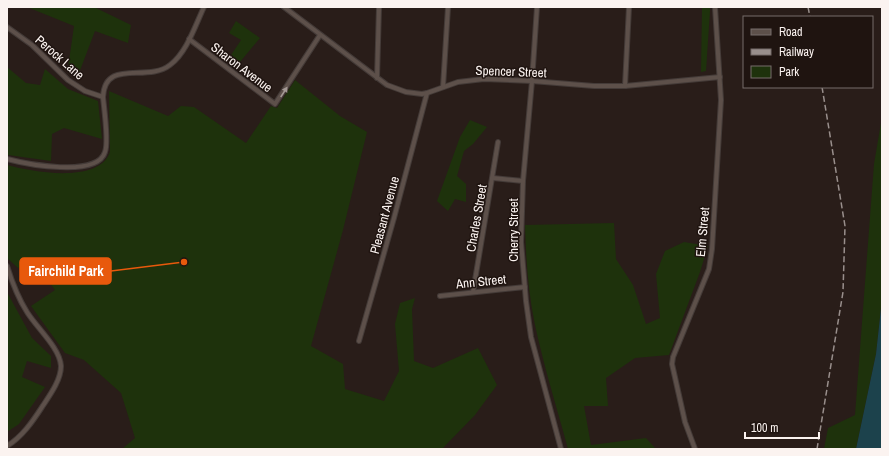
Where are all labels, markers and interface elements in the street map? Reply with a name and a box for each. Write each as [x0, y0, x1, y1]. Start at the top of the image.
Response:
legend [743, 16, 873, 88]
text: Road [779, 24, 803, 40]
street label: Perock Lane [32, 31, 88, 83]
street label: Sharon Avenue [208, 39, 276, 96]
text: Railway [779, 44, 814, 60]
street label: Spencer Street [475, 62, 547, 81]
text: Park [779, 64, 799, 80]
one-way arrow [280, 86, 287, 98]
street label: Pleasant Avenue [366, 174, 403, 256]
street label: Charles Street [462, 183, 491, 253]
street label: Cherry Street [505, 198, 522, 262]
street label: Elm Street [692, 206, 713, 258]
callout: Fairchild Park [20, 258, 111, 284]
text: Fairchild Park [28, 262, 104, 280]
street label: Ann Street [454, 270, 507, 293]
scale bar [745, 414, 819, 440]
text: 100 m [751, 420, 778, 436]

